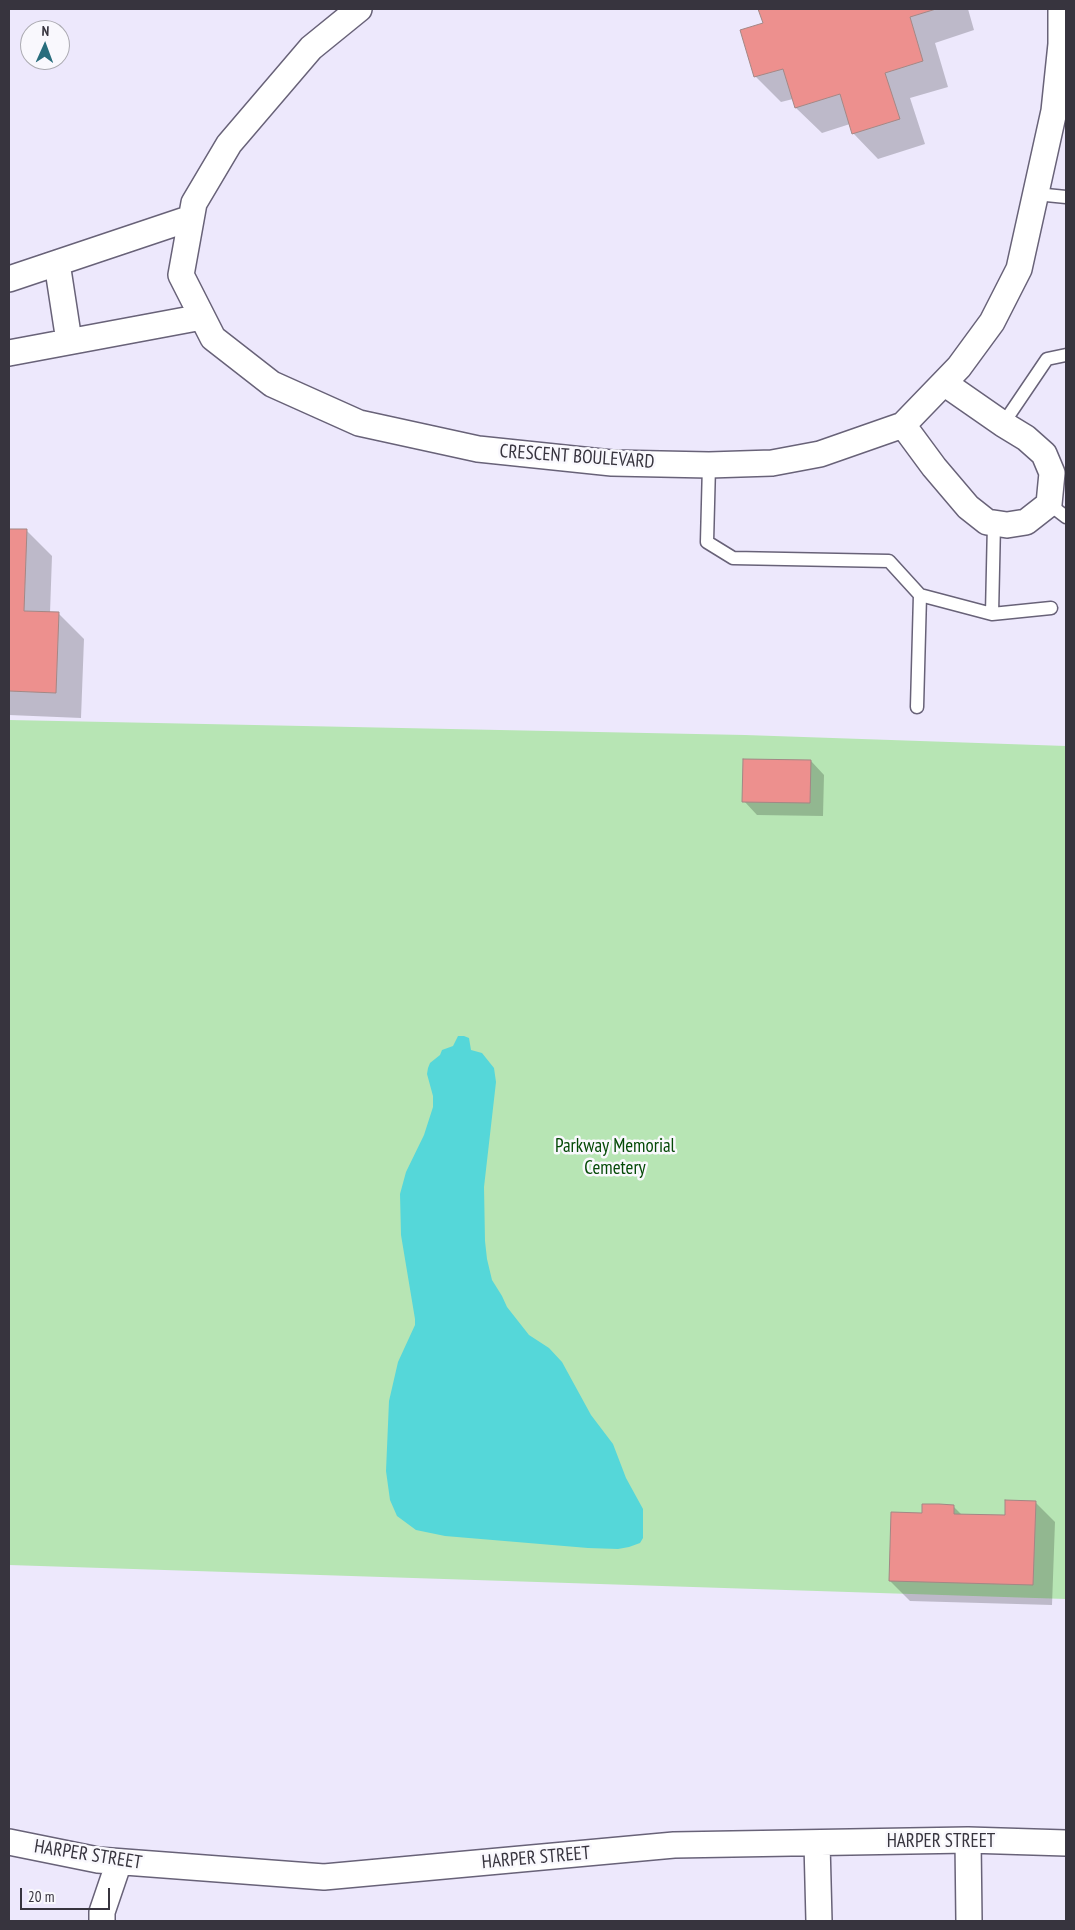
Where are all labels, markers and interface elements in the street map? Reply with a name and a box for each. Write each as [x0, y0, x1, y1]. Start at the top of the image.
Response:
north arrow [20, 20, 70, 70]
text: N [41, 22, 50, 40]
street label: CRESCENT BOULEVARD [499, 440, 655, 474]
park label: Parkway Memorial Cemetery [555, 1136, 675, 1180]
street label: HARPER STREET [887, 1831, 995, 1853]
street label: HARPER STREET [33, 1835, 143, 1875]
street label: HARPER STREET [481, 1842, 591, 1874]
scale bar [22, 1878, 112, 1910]
text: 20 m [28, 1887, 54, 1906]

